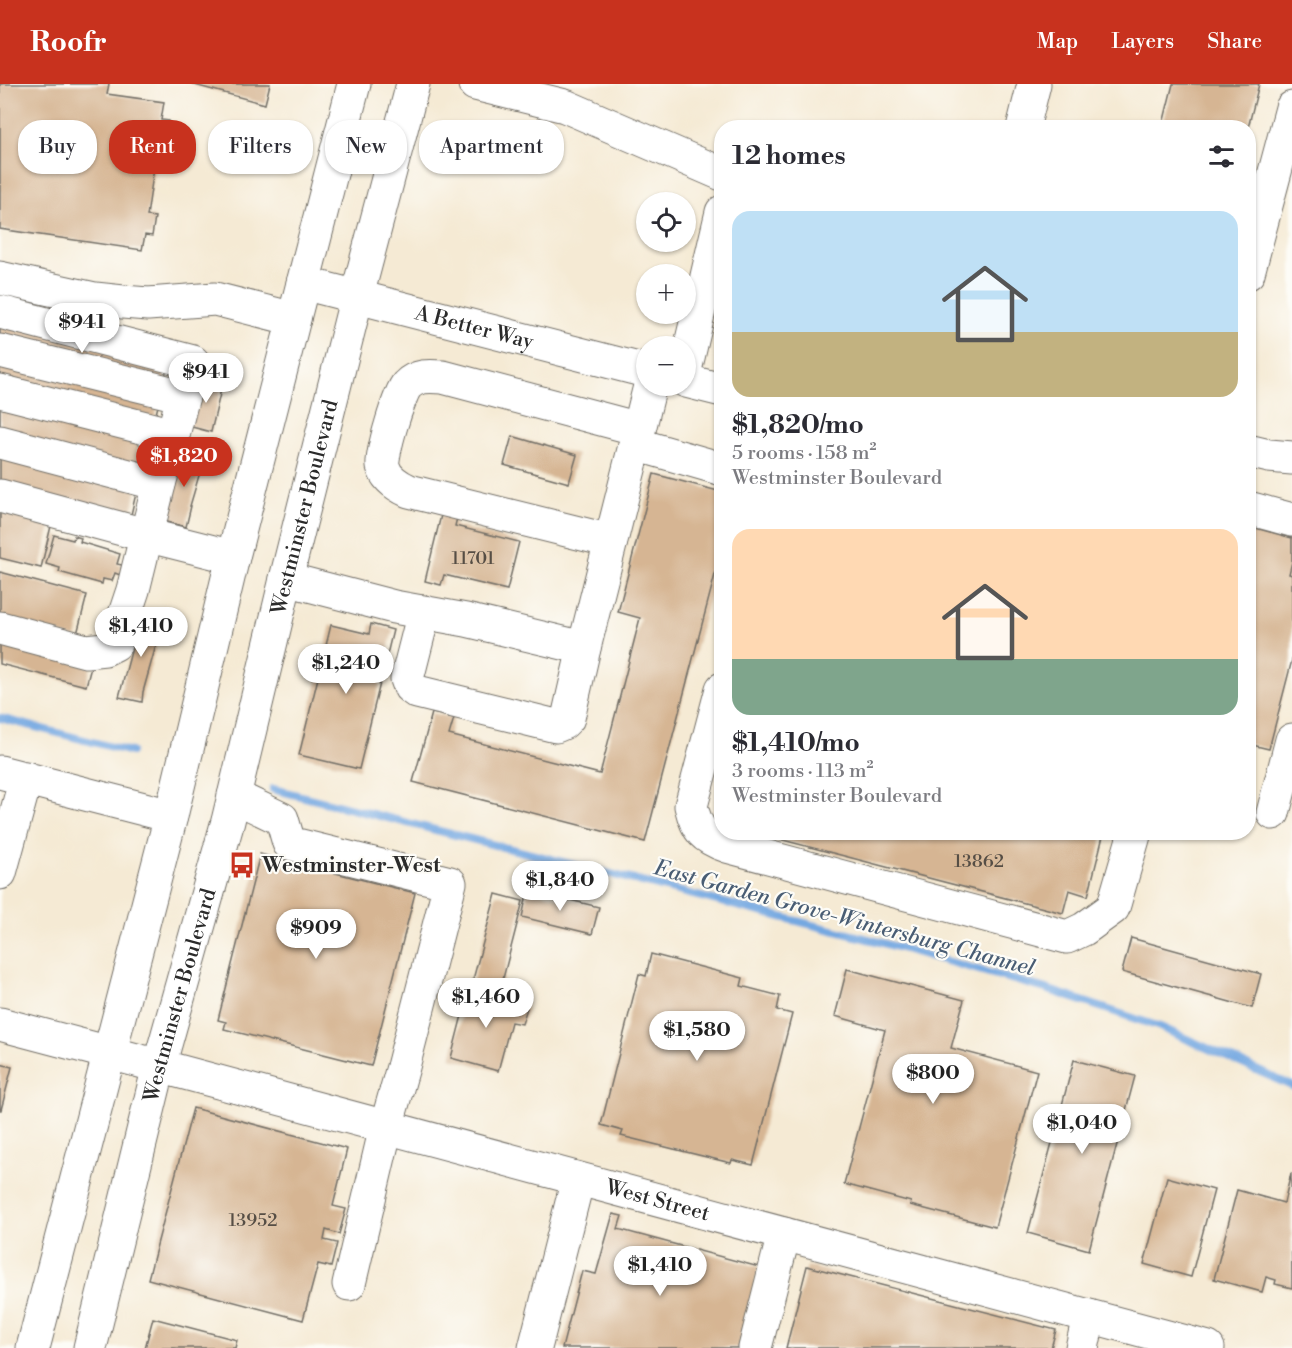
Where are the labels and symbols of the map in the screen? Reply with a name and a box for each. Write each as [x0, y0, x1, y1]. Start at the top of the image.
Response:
street label: A Better Way [411, 300, 537, 356]
pin: $941 [46, 303, 118, 354]
pin: $941 [170, 353, 242, 404]
street label: Westminster Boulevard [266, 397, 345, 618]
pin: $1,820 [135, 437, 233, 488]
house number: 11701 [452, 547, 495, 570]
pin: $1,410 [92, 607, 190, 658]
pin: $1,240 [297, 644, 395, 695]
bus stop icon: Westminster-West [227, 850, 257, 880]
house number: 13862 [954, 850, 1004, 873]
place label: Westminster-West [261, 853, 441, 879]
water label: East Garden Grove-Wintersburg Channel [650, 854, 1038, 982]
pin: $1,840 [511, 861, 609, 912]
street label: Westminster Boulevard [138, 885, 222, 1106]
pin: $909 [280, 909, 352, 960]
pin: $1,460 [437, 978, 535, 1029]
pin: $1,580 [648, 1011, 746, 1062]
pin: $800 [897, 1054, 969, 1105]
pin: $1,040 [1033, 1104, 1131, 1155]
street label: West Street [602, 1174, 713, 1228]
house number: 13952 [229, 1209, 277, 1232]
pin: $1,410 [611, 1246, 709, 1297]

